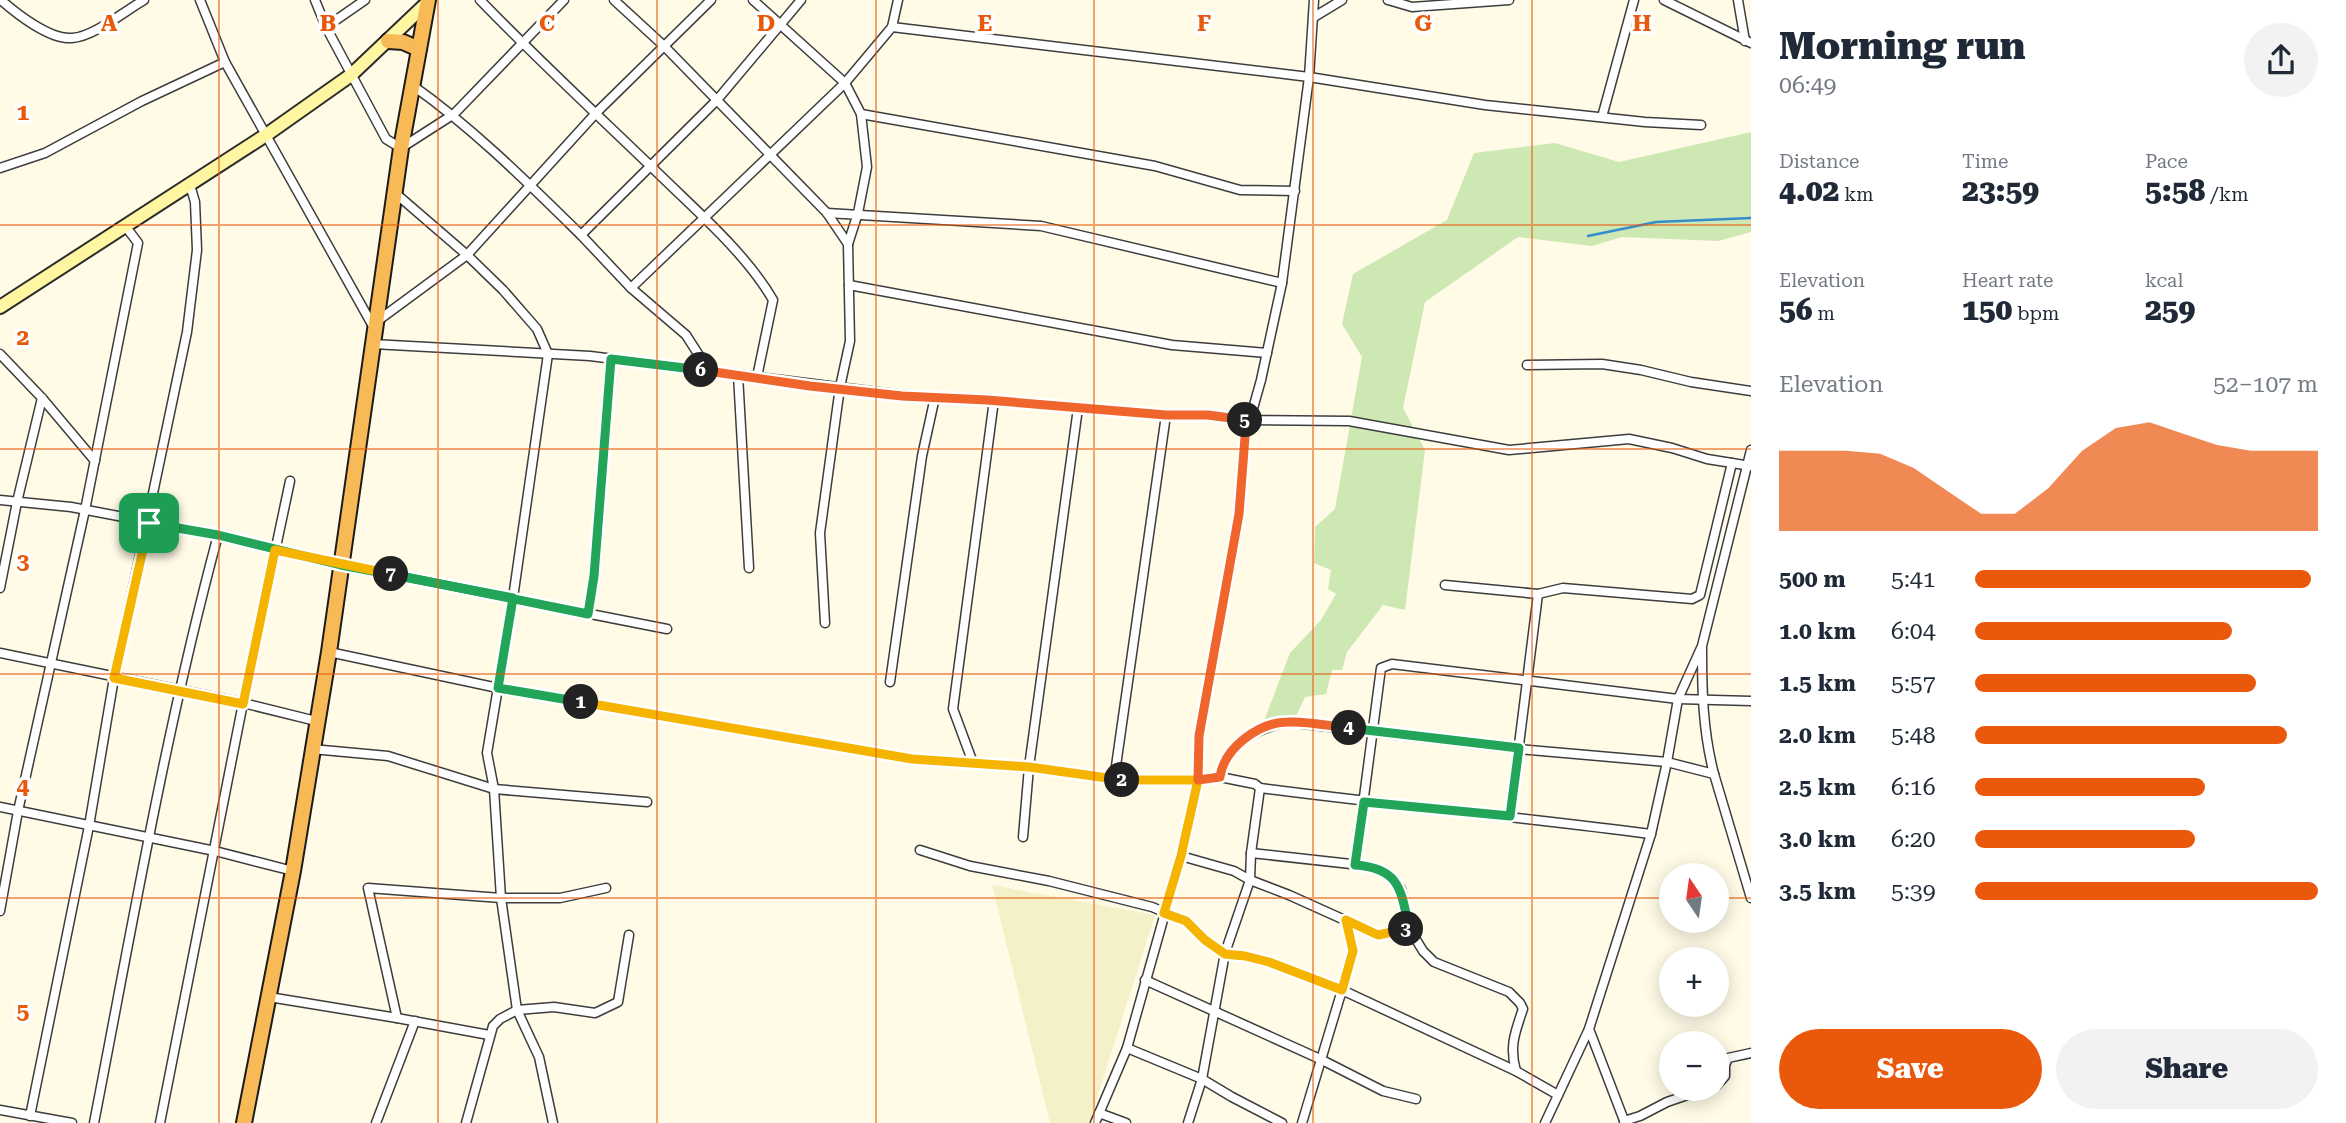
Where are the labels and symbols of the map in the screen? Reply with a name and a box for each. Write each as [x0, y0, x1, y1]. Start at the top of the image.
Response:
text: A [101, 10, 118, 37]
text: B [320, 10, 336, 37]
text: C [539, 10, 555, 37]
text: D [757, 10, 775, 37]
text: E [978, 10, 992, 37]
text: F [1197, 10, 1211, 37]
text: G [1414, 10, 1432, 37]
text: H [1633, 10, 1652, 37]
text: 1 [17, 99, 30, 126]
text: 2 [17, 324, 29, 351]
pin: 6 [684, 352, 718, 388]
pin: 5 [1228, 402, 1262, 438]
pin [119, 493, 179, 553]
text: 3 [17, 548, 30, 575]
pin: 7 [374, 556, 408, 592]
pin: 1 [564, 684, 598, 720]
pin: 4 [1332, 710, 1366, 746]
pin: 2 [1104, 762, 1140, 798]
text: 4 [17, 773, 30, 800]
north arrow [1659, 863, 1729, 933]
pin: 3 [1388, 912, 1424, 946]
text: 5 [17, 998, 30, 1025]

